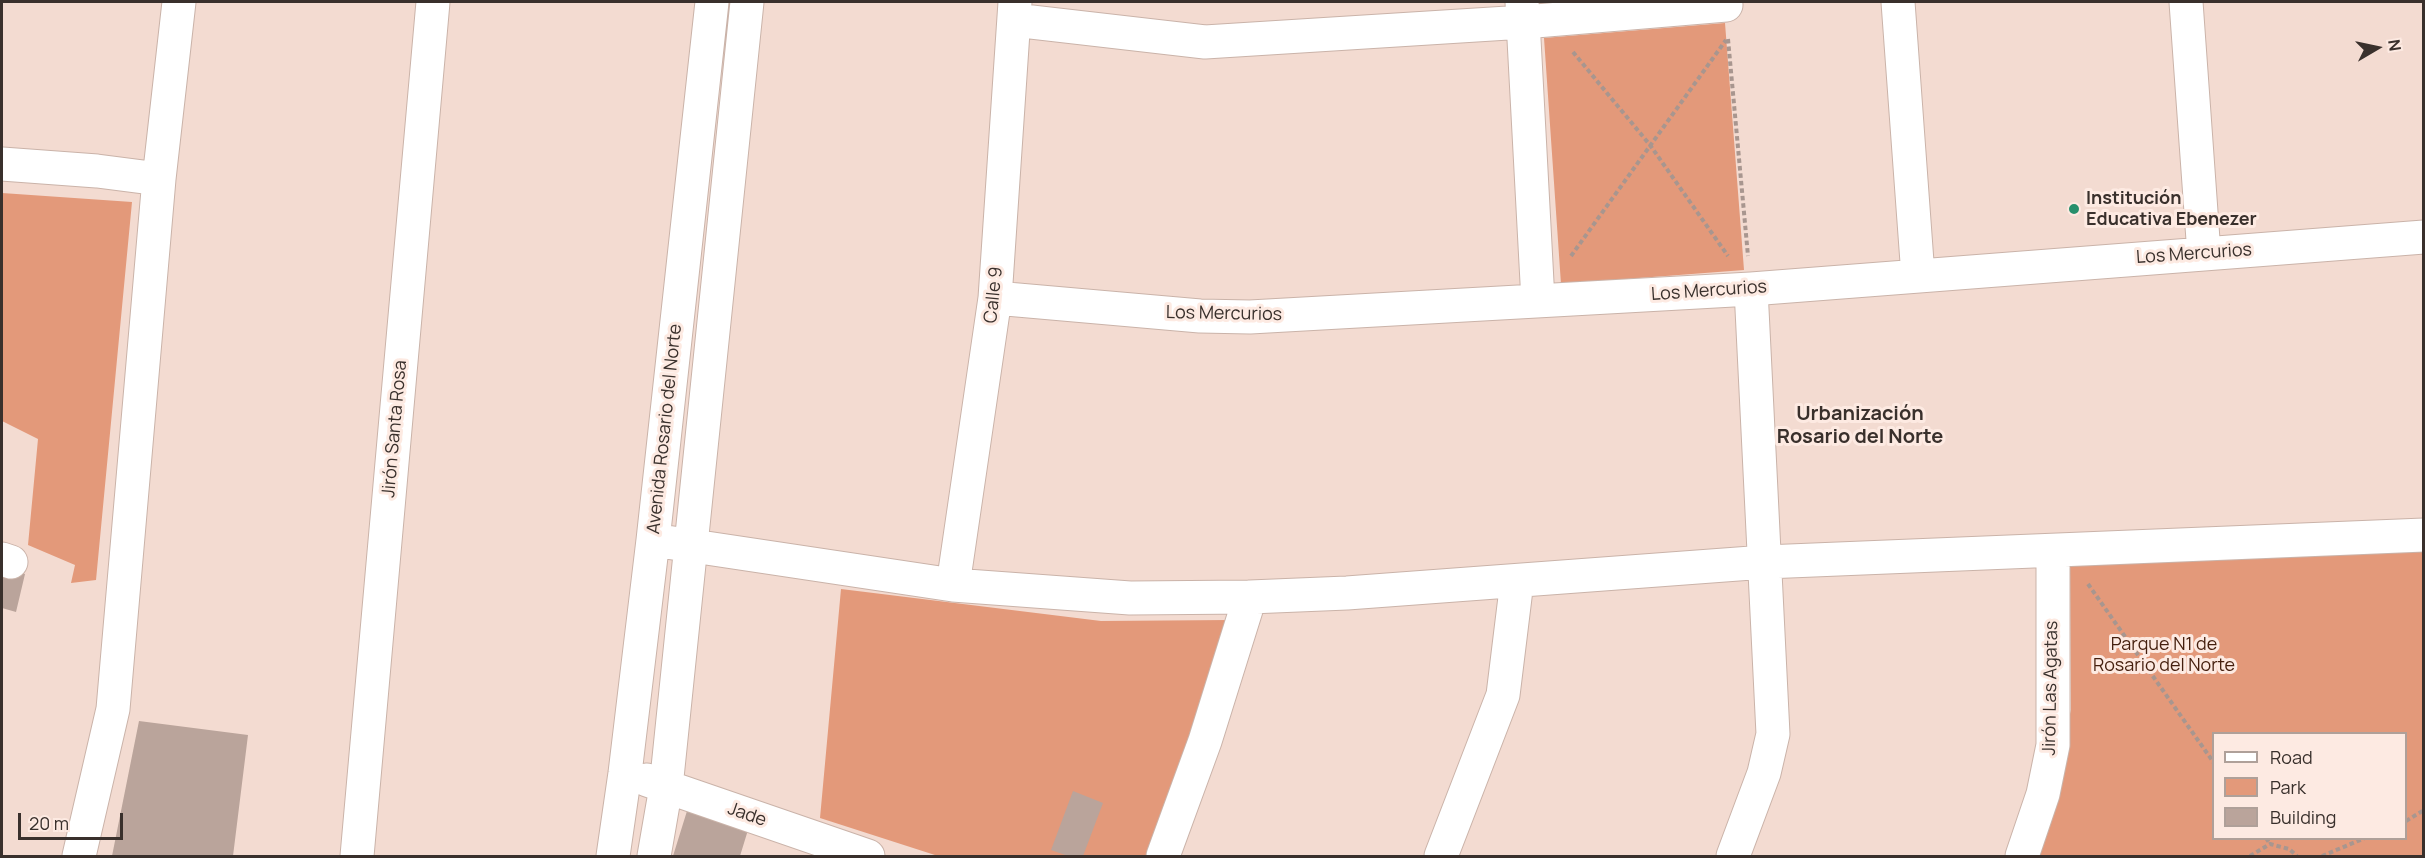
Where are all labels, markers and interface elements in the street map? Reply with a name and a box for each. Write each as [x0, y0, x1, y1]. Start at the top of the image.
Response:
north arrow [2347, 18, 2407, 78]
text: N [2383, 38, 2407, 53]
place label: Institución Educativa Ebenezer [2086, 188, 2257, 230]
marker: Institución Educativa Ebenezer [2067, 202, 2081, 216]
street label: Los Mercurios [2135, 239, 2253, 269]
street label: Calle 9 [980, 266, 1008, 324]
street label: Los Mercurios [1650, 276, 1768, 306]
street label: Los Mercurios [1166, 302, 1282, 326]
street label: Avenida Rosario del Norte [643, 323, 687, 535]
street label: Jirón Santa Rosa [378, 359, 412, 499]
district label: Urbanización Rosario del Norte [1777, 402, 1943, 449]
street label: Jirón Las Agatas [2039, 620, 2063, 756]
park label: Parque N1 de Rosario del Norte [2093, 634, 2235, 676]
legend [2212, 732, 2407, 840]
text: Road [2270, 745, 2313, 769]
text: Park [2270, 775, 2306, 799]
street label: Jade [725, 798, 769, 832]
scale bar [21, 801, 126, 839]
text: Building [2270, 805, 2336, 829]
text: 20 m [29, 811, 69, 835]

